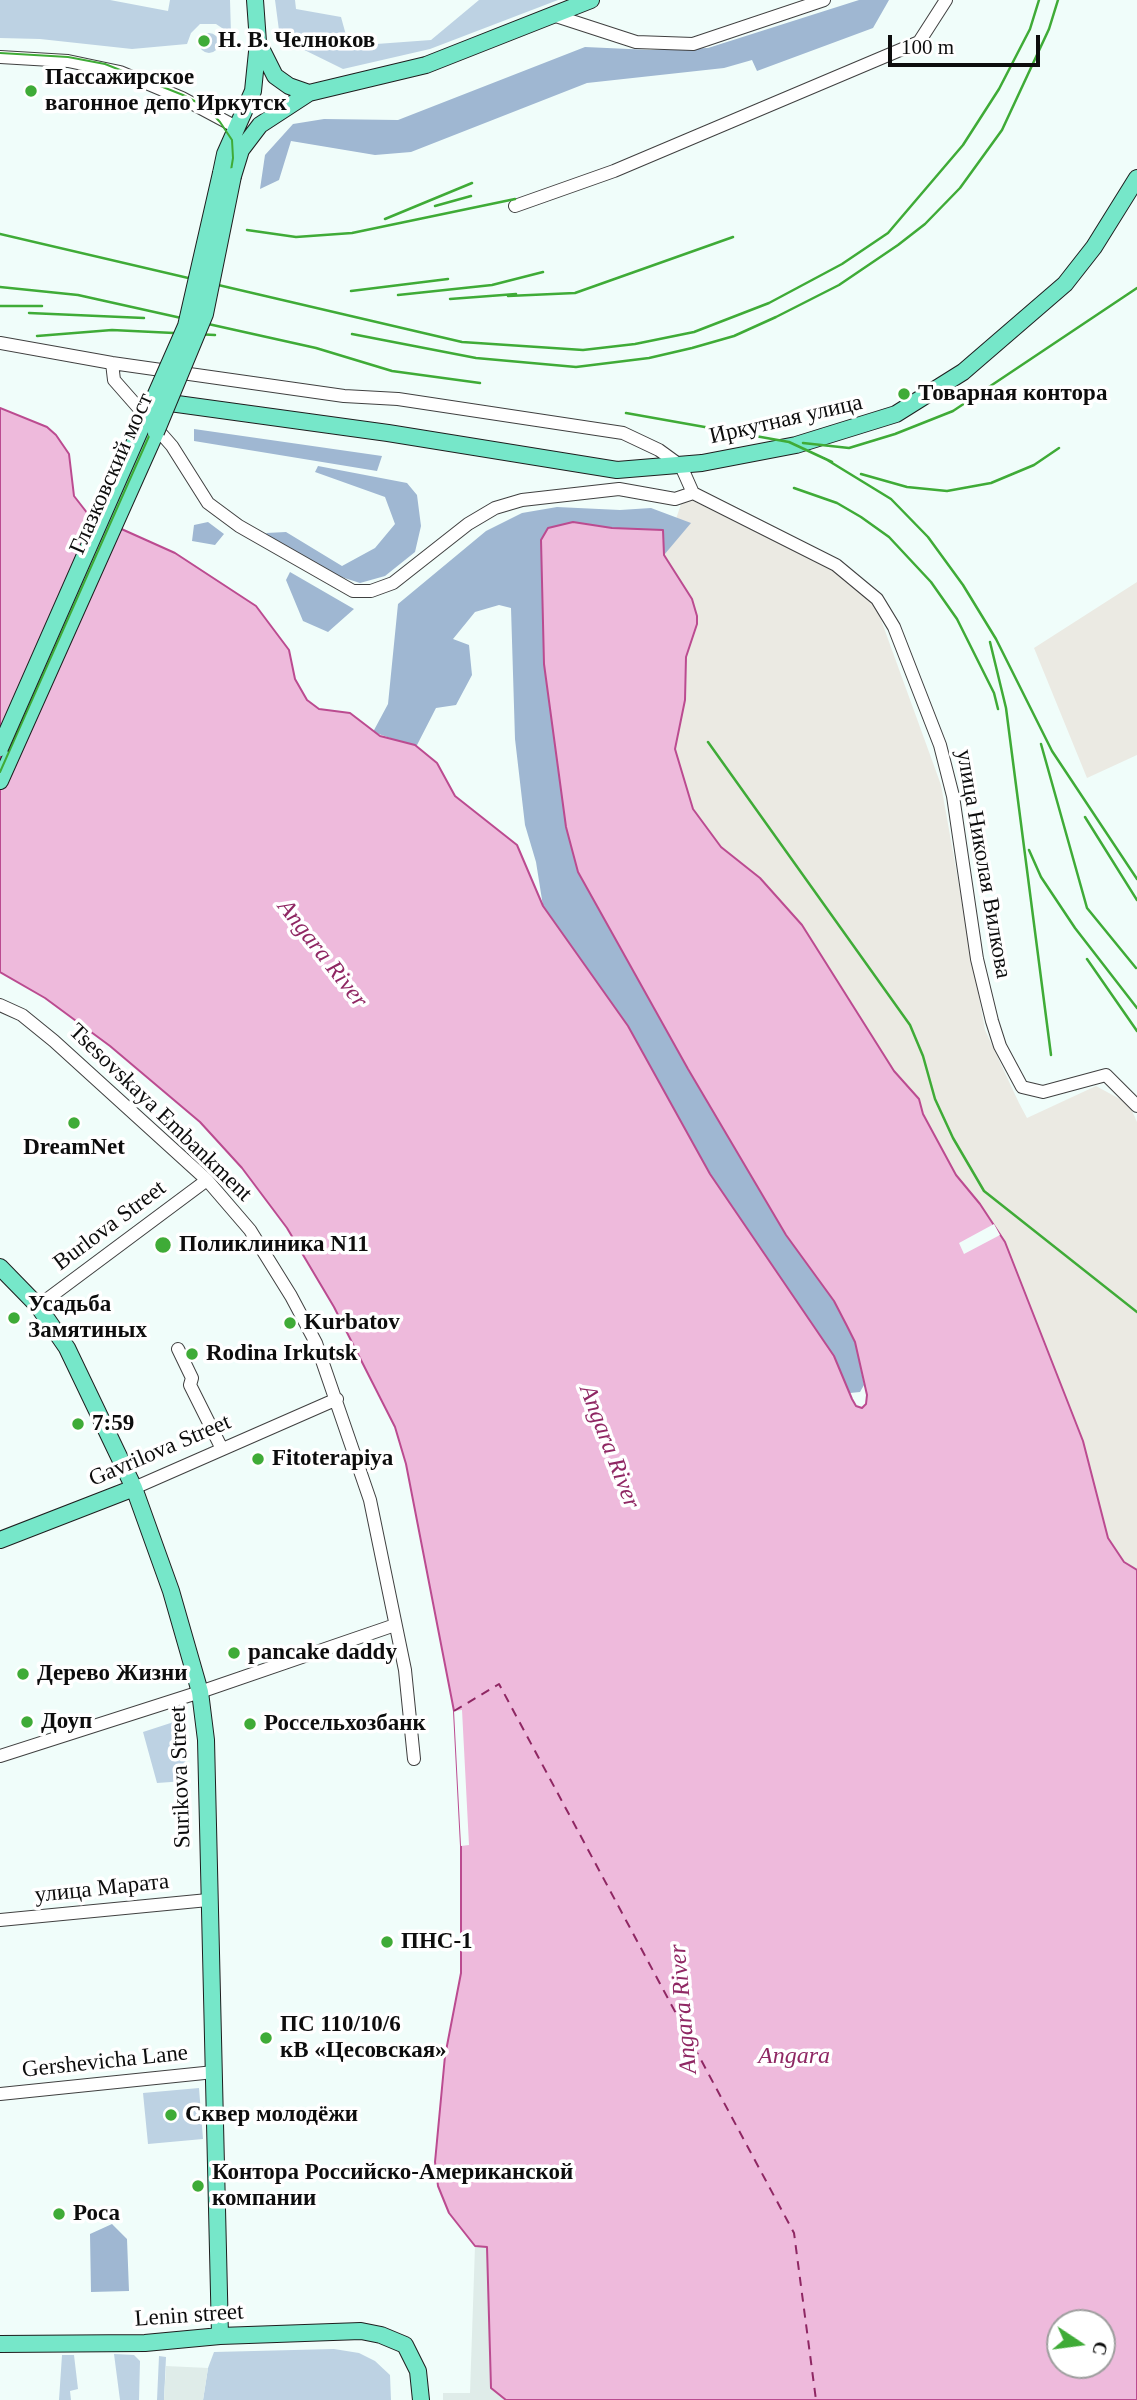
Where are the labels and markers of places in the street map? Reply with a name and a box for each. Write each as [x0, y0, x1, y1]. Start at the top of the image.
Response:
place label: Н. В. Челноков [218, 27, 375, 55]
marker: Н. В. Челноков [196, 33, 212, 49]
place label: Пассажирское вагонное депо Иркутск [45, 64, 287, 118]
marker: Пассажирское вагонное депо Иркутск [23, 83, 39, 99]
place label: Товарная контора [918, 380, 1107, 408]
marker: Товарная контора [896, 386, 912, 402]
marker: DreamNet [66, 1115, 82, 1131]
place label: DreamNet [23, 1134, 125, 1162]
place label: Поликлиника N11 [179, 1231, 369, 1259]
marker: Поликлиника N11 [153, 1235, 173, 1255]
place label: Усадьба Замятиных [28, 1291, 147, 1345]
place label: Kurbatov [304, 1309, 400, 1337]
marker: Усадьба Замятиных [6, 1310, 22, 1326]
marker: Kurbatov [282, 1315, 298, 1331]
place label: Rodina Irkutsk [206, 1340, 357, 1368]
marker: Rodina Irkutsk [184, 1346, 200, 1362]
place label: 7:59 [92, 1410, 134, 1438]
marker: 7:59 [70, 1416, 86, 1432]
place label: Fitoterapiya [272, 1445, 393, 1473]
marker: Fitoterapiya [250, 1451, 266, 1467]
place label: pancake daddy [248, 1639, 397, 1667]
marker: pancake daddy [226, 1645, 242, 1661]
place label: Дерево Жизни [37, 1660, 188, 1688]
marker: Дерево Жизни [15, 1666, 31, 1682]
place label: Доуп [41, 1708, 92, 1736]
place label: Россельхозбанк [264, 1710, 426, 1738]
marker: Доуп [19, 1714, 35, 1730]
marker: Россельхозбанк [242, 1716, 258, 1732]
place label: ПНС-1 [401, 1928, 473, 1956]
marker: ПНС-1 [379, 1934, 395, 1950]
place label: ПС 110/10/6 кВ «Цесовская» [280, 2011, 447, 2065]
marker: ПС 110/10/6 кВ «Цесовская» [258, 2030, 274, 2046]
place label: Сквер молодёжи [185, 2101, 358, 2129]
marker: Сквер молодёжи [163, 2107, 179, 2123]
place label: Контора Российско-Американской компании [212, 2159, 573, 2213]
marker: Контора Российско-Американской компании [190, 2178, 206, 2194]
place label: Роса [73, 2200, 120, 2228]
marker: Роса [51, 2206, 67, 2222]

